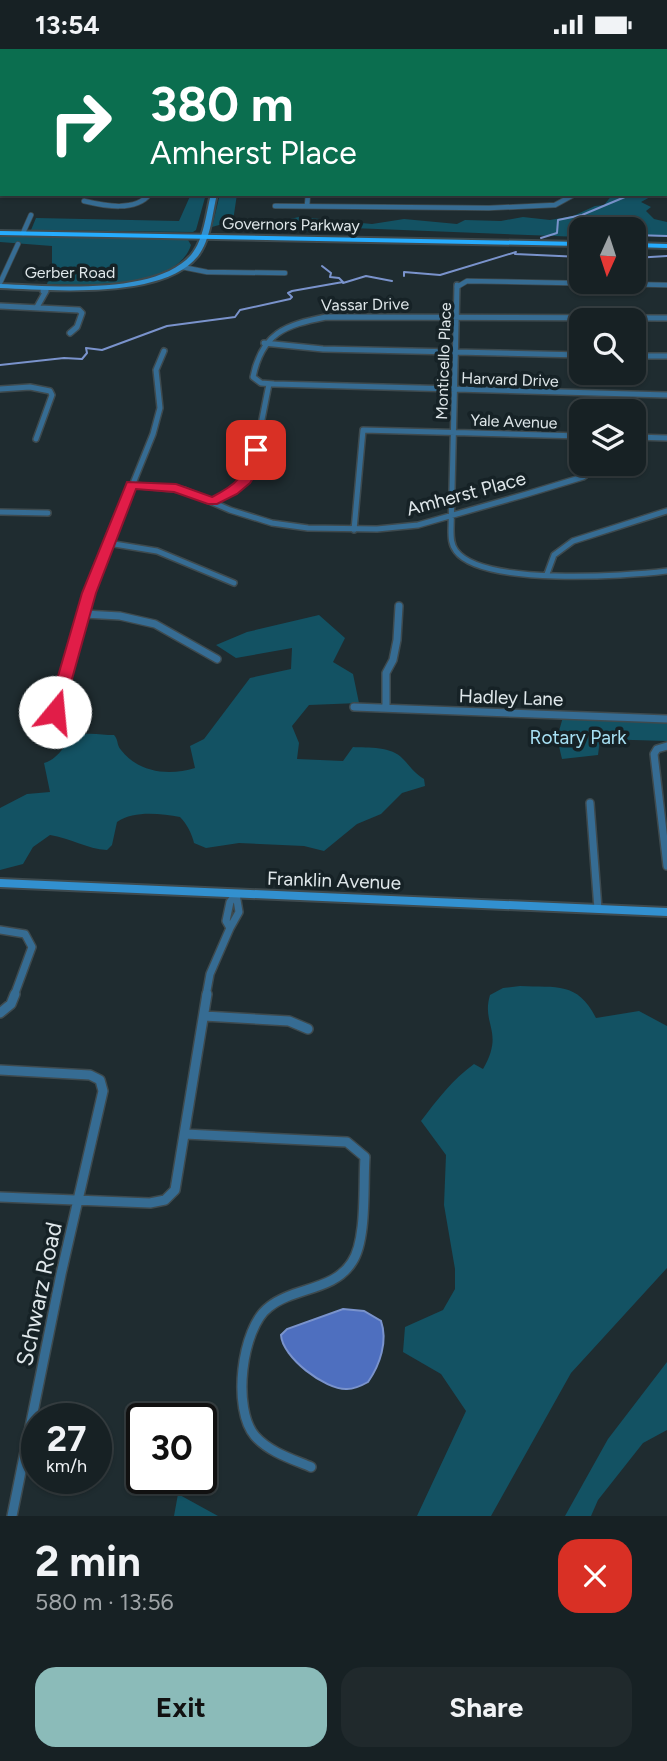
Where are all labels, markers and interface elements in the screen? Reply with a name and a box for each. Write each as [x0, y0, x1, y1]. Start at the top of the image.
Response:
text: 13:54 [35, 9, 100, 41]
text: 380 m [150, 74, 293, 133]
icon: right [35, 77, 126, 168]
text: Amherst Place [150, 134, 357, 172]
street label: Governors Parkway [222, 214, 361, 235]
north arrow [569, 217, 646, 294]
map controls [569, 217, 646, 476]
street label: Gerber Road [25, 263, 115, 282]
street label: Vassar Drive [321, 294, 409, 315]
street label: Monticello Place [432, 302, 455, 420]
button: search [569, 308, 646, 385]
street label: Harvard Drive [461, 368, 559, 391]
button: layers [569, 399, 646, 476]
street label: Yale Avenue [470, 410, 558, 433]
pin [226, 420, 286, 480]
icon: arrive [237, 431, 275, 469]
street label: Amherst Place [404, 466, 528, 520]
position arrow [18, 675, 92, 749]
street label: Hadley Lane [458, 684, 564, 711]
park label: Rotary Park [530, 726, 627, 749]
street label: Franklin Avenue [267, 867, 401, 894]
street label: Schwarz Road [10, 1219, 68, 1369]
speed limit sign: 30 [126, 1403, 217, 1494]
text: 27 [47, 1418, 86, 1460]
text: km/h [46, 1455, 87, 1477]
text: 2 min [35, 1536, 141, 1587]
button: close [558, 1539, 632, 1613]
text: 580 m · 13:56 [35, 1588, 174, 1616]
button: Exit [35, 1667, 327, 1747]
button: Share [341, 1667, 632, 1747]

